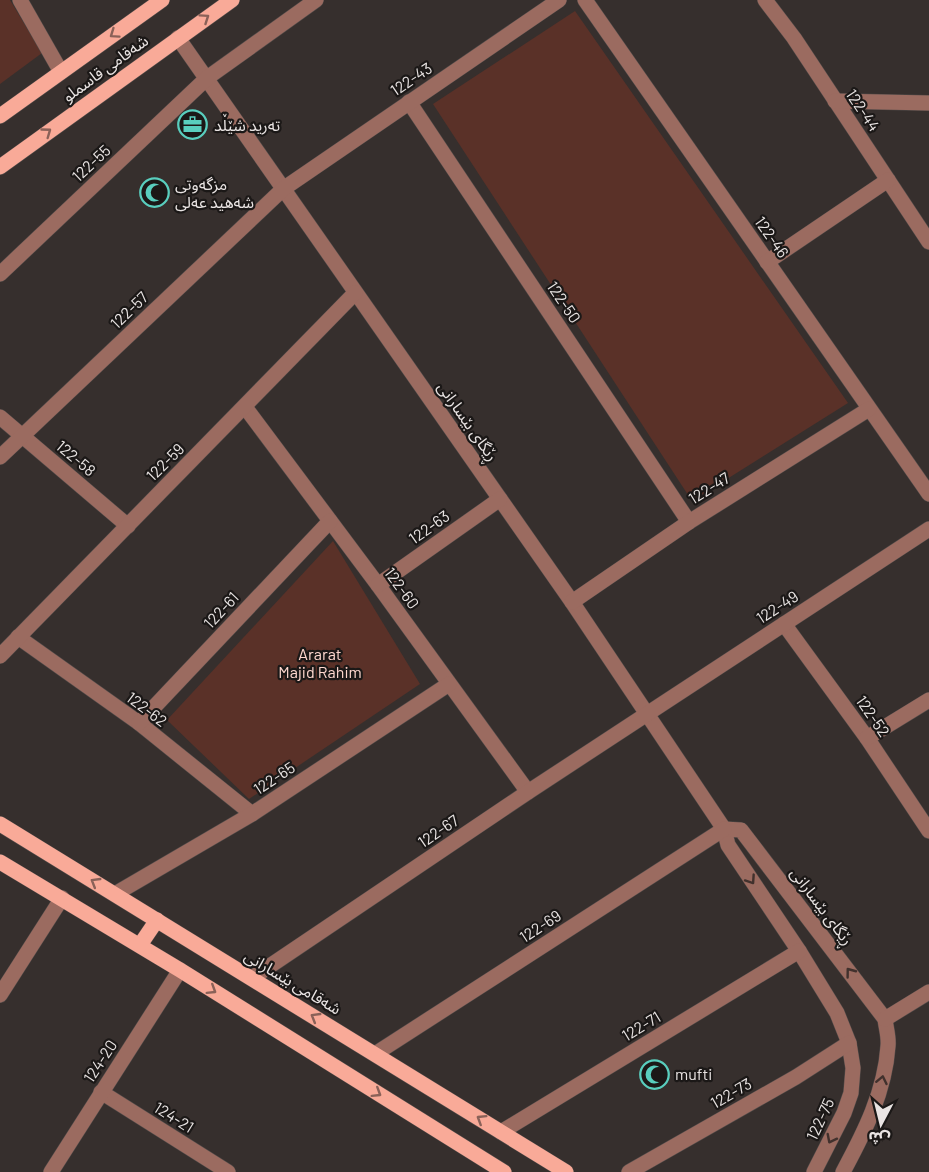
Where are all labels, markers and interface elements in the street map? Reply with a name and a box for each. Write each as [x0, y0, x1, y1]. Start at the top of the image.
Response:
one-way arrow [199, 14, 210, 25]
one-way arrow [110, 27, 121, 38]
street label: شەقامی قاسملو [58, 30, 152, 106]
street label: 122-43 [386, 58, 435, 99]
street label: 122-44 [842, 85, 884, 134]
office icon: تەرید شێڵد [177, 109, 209, 141]
place label: تەرید شێڵد [214, 113, 281, 135]
one-way arrow [41, 129, 52, 140]
street label: 122-55 [68, 140, 114, 185]
place label: مزگەوتی شەهید عەلی [175, 174, 254, 212]
mosque icon: مزگەوتی شەهید عەلی [138, 177, 170, 209]
street label: 122-46 [751, 212, 793, 261]
street label: 122-50 [544, 277, 585, 326]
street label: 122-57 [106, 287, 152, 332]
street label: ڕێگای بێسارانی [430, 377, 503, 467]
street label: 122-58 [53, 436, 100, 480]
street label: 122-59 [142, 439, 187, 484]
street label: 122-47 [685, 467, 733, 508]
street label: 122-63 [405, 506, 453, 547]
street label: 122-60 [381, 563, 424, 612]
street label: 122-49 [752, 586, 801, 627]
street label: 122-61 [199, 588, 242, 632]
park label: Ararat Majid Rahim [278, 644, 362, 681]
street label: 122-62 [123, 687, 171, 730]
street label: 122-52 [852, 691, 894, 740]
street label: 122-65 [249, 757, 298, 798]
street label: 122-67 [414, 810, 462, 851]
street label: ڕێگای بێسارانی [783, 863, 858, 952]
one-way arrow [744, 873, 755, 884]
one-way arrow [91, 877, 101, 889]
street label: 122-69 [515, 905, 564, 946]
street label: شەقامی بێسارانی [241, 945, 345, 1019]
one-way arrow [846, 968, 857, 979]
one-way arrow [206, 982, 216, 994]
street label: 122-71 [618, 1007, 664, 1044]
one-way arrow [311, 1012, 321, 1024]
street label: 124-20 [79, 1036, 120, 1086]
mosque icon: mufti [638, 1058, 670, 1090]
place label: mufti [675, 1064, 712, 1083]
street label: 122-73 [707, 1073, 755, 1112]
one-way arrow [875, 1075, 888, 1085]
one-way arrow [371, 1085, 381, 1097]
north arrow [851, 1094, 911, 1154]
street label: 122-75 [802, 1095, 838, 1143]
street label: 124-21 [151, 1097, 198, 1136]
one-way arrow [477, 1115, 487, 1127]
text: ش [867, 1128, 891, 1150]
one-way arrow [827, 1132, 838, 1143]

